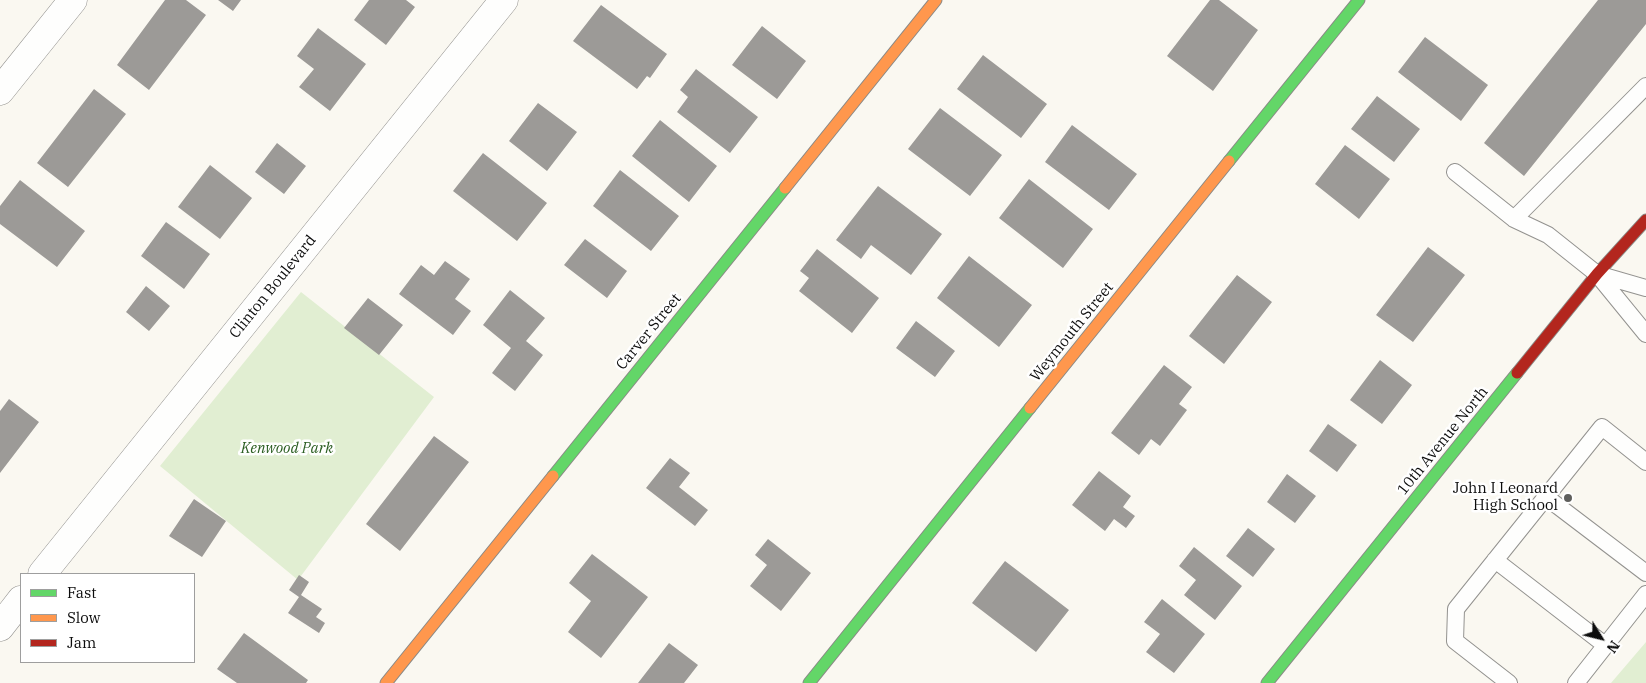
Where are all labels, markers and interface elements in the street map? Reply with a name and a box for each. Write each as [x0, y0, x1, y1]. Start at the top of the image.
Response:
street label: Clinton Boulevard [226, 232, 320, 342]
street label: Weymouth Street [1027, 279, 1117, 385]
street label: Carver Street [613, 290, 685, 374]
street label: 10th Avenue North [1394, 383, 1492, 499]
park label: Kenwood Park [241, 440, 333, 458]
place label: John I Leonard High School [1453, 480, 1558, 515]
marker: John I Leonard High School [1562, 492, 1574, 504]
legend [20, 573, 195, 663]
text: Fast [67, 583, 97, 602]
text: Slow [67, 608, 100, 627]
north arrow [1576, 613, 1626, 663]
text: Jam [67, 633, 96, 652]
text: N [1603, 637, 1624, 657]

